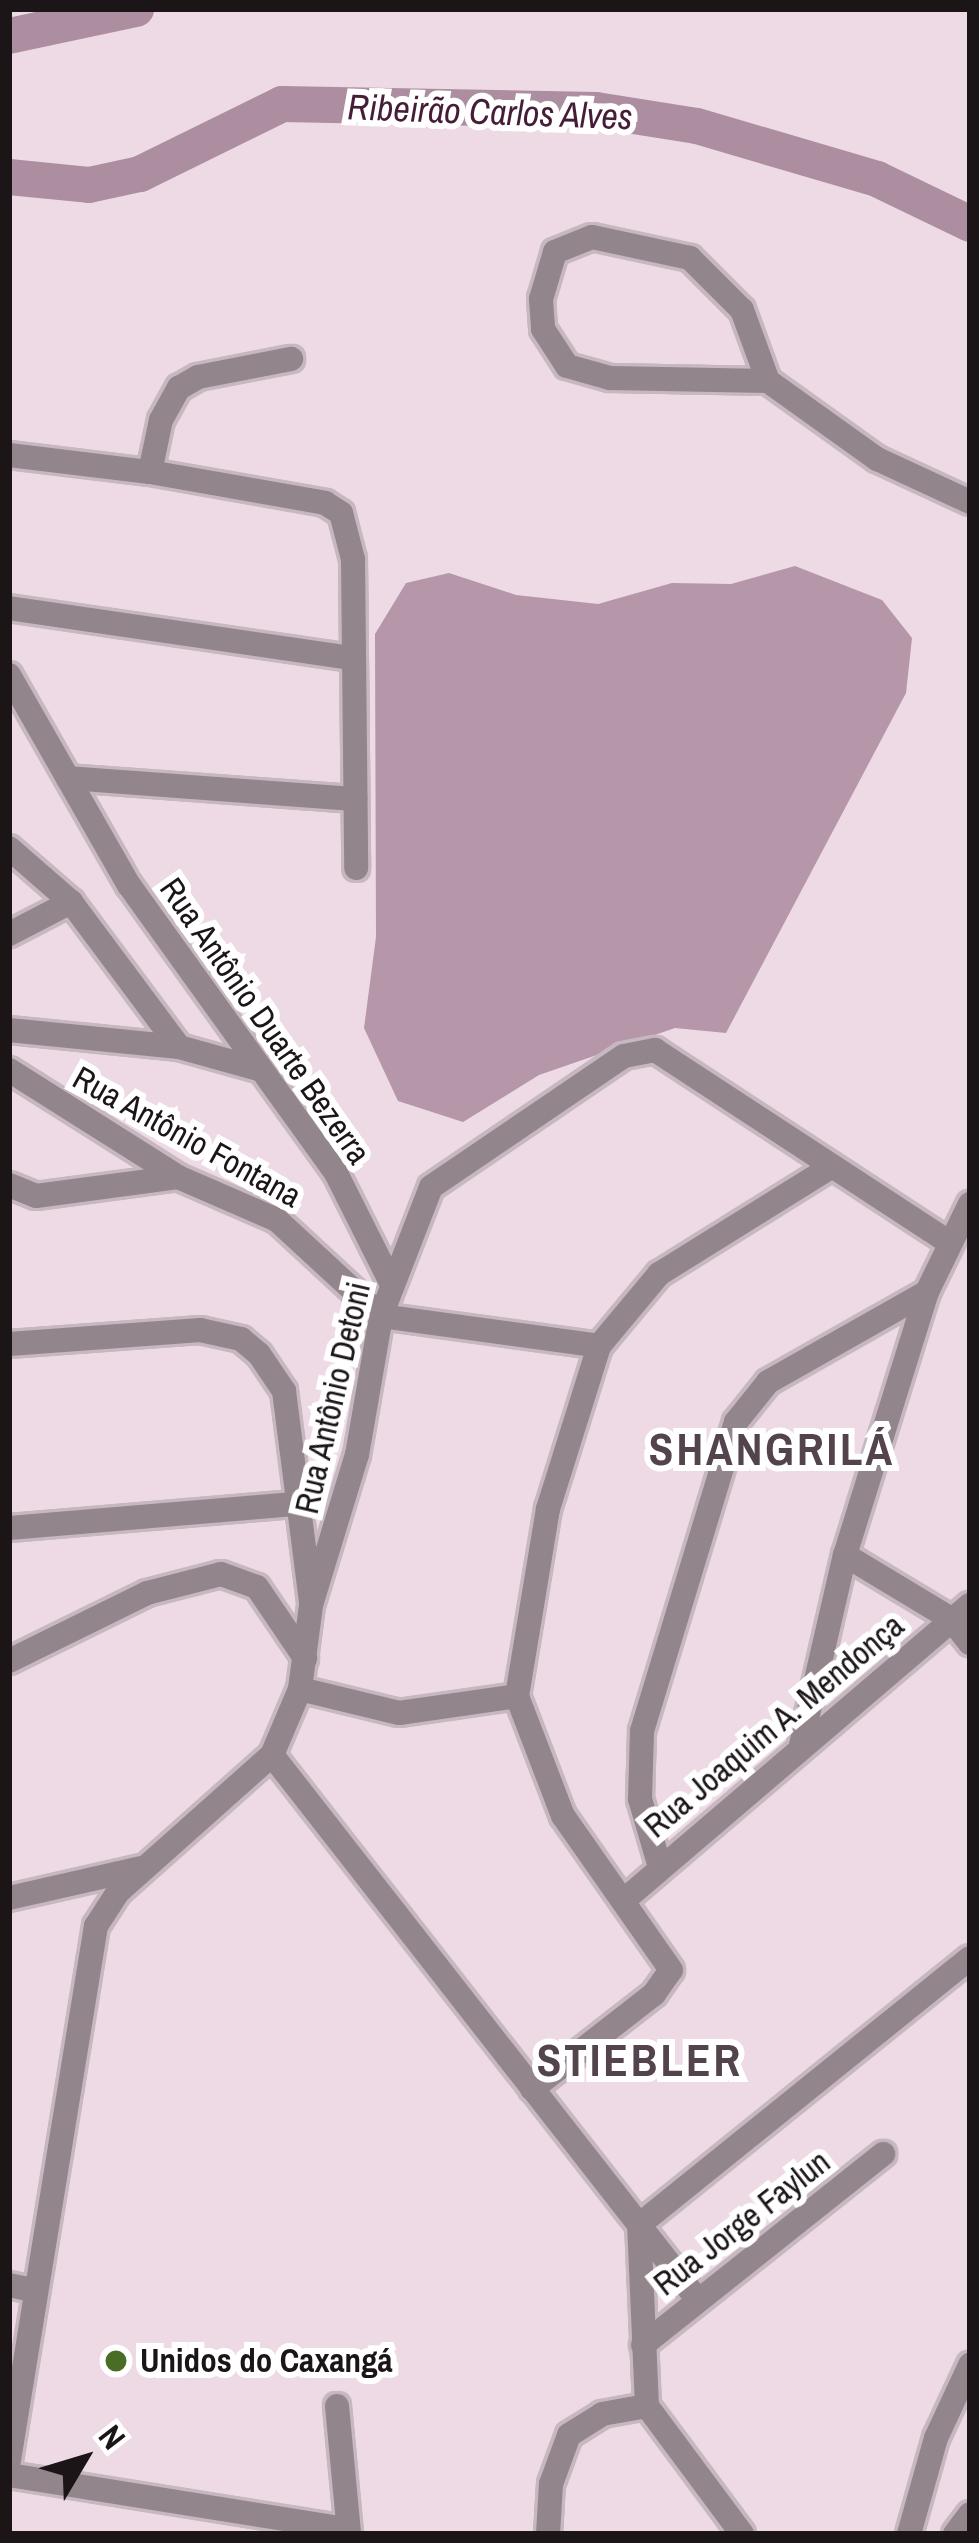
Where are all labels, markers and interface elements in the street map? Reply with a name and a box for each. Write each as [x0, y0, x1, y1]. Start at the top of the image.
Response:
water label: Ribeirão Carlos Alves [346, 85, 634, 139]
street label: Rua Antônio Duarte Bezerra [151, 870, 379, 1172]
street label: Rua Antônio Fontana [65, 1058, 309, 1216]
street label: Rua Antônio Detoni [287, 1278, 379, 1518]
district label: SHANGRILÁ [649, 1422, 895, 1476]
street label: Rua Joaquim A. Mendonça [636, 1605, 912, 1847]
district label: STIEBLER [537, 2033, 743, 2087]
street label: Rua Jorge Faylun [646, 2142, 838, 2304]
place label: Unidos do Caxangá [140, 2341, 393, 2381]
marker: Unidos do Caxangá [103, 2348, 129, 2374]
north arrow [24, 2399, 144, 2519]
text: N [89, 2416, 136, 2458]

